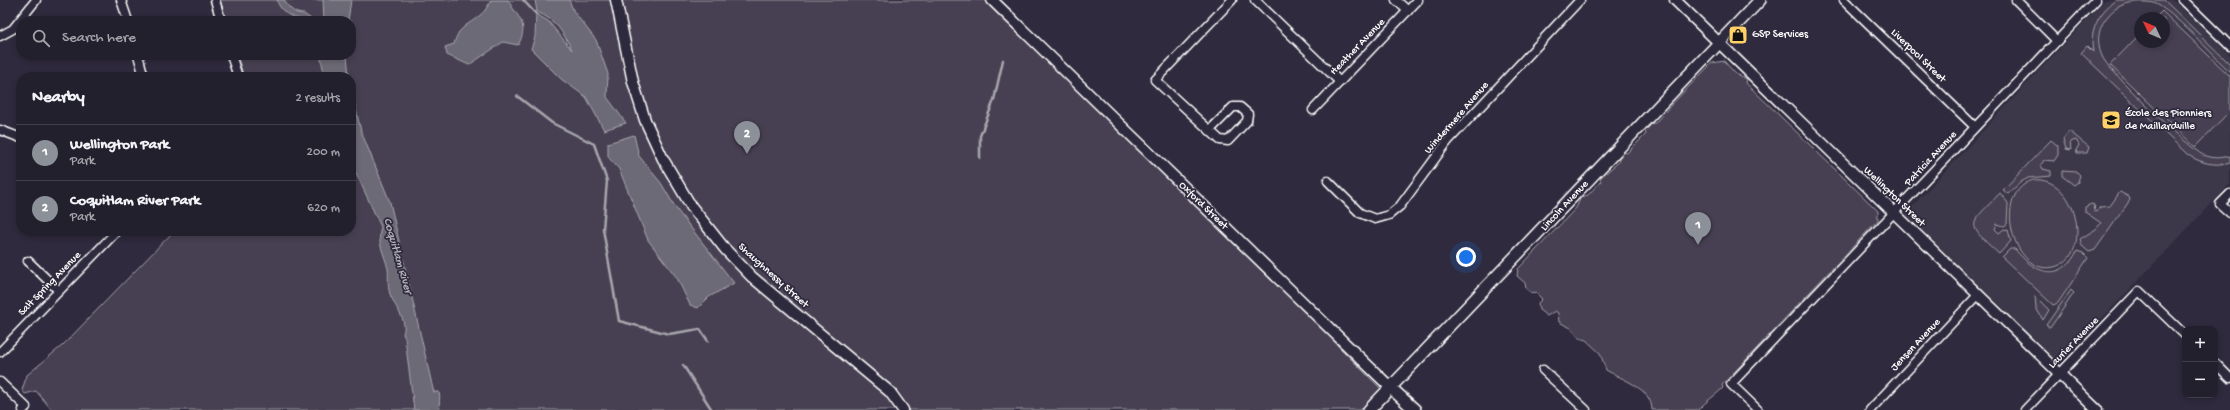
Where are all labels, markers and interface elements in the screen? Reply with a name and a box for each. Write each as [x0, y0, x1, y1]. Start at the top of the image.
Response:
north arrow [2134, 12, 2170, 48]
search box [16, 16, 356, 60]
street label: Heather Avenue [1328, 16, 1388, 78]
shop icon: GSP Services [1727, 24, 1749, 46]
icon: search [30, 27, 52, 49]
street label: Liverpool Street [1888, 27, 1949, 86]
text: Search here [62, 29, 136, 47]
place label: GSP Services [1752, 29, 1809, 41]
street label: Windermere Avenue [1422, 79, 1492, 157]
text: Nearby [32, 88, 85, 108]
text: 2 results [295, 91, 340, 106]
place label: École des Pionniers de Maillardville [2125, 107, 2212, 133]
school or university icon: École des Pionniers de Maillardville [2100, 109, 2122, 131]
pin: 2 [734, 121, 760, 154]
street label: Patricia Avenue [1902, 129, 1960, 190]
text: Wellington Park [70, 136, 169, 154]
text: 1 [42, 145, 48, 160]
text: 200 m [307, 145, 340, 160]
text: Park [70, 154, 95, 169]
street label: Wellington Street [1861, 165, 1928, 231]
street label: Lincoln Avenue [1539, 178, 1592, 234]
street label: Oxford Street [1176, 179, 1232, 234]
text: Coquitlam River Park [70, 192, 200, 210]
text: 2 [42, 201, 48, 216]
text: 620 m [307, 201, 340, 216]
text: Park [70, 210, 95, 225]
pin: 1 [1685, 212, 1711, 245]
water label: Coquitlam River [379, 216, 415, 298]
street label: Shaughnessy Street [735, 241, 812, 312]
your location [1456, 247, 1476, 267]
street label: Salt Spring Avenue [16, 249, 84, 319]
street label: Laurier Avenue [2046, 315, 2102, 371]
street label: Jensen Avenue [1889, 316, 1944, 374]
map controls [2182, 326, 2218, 398]
button: + [2182, 326, 2218, 362]
button: − [2182, 362, 2218, 398]

